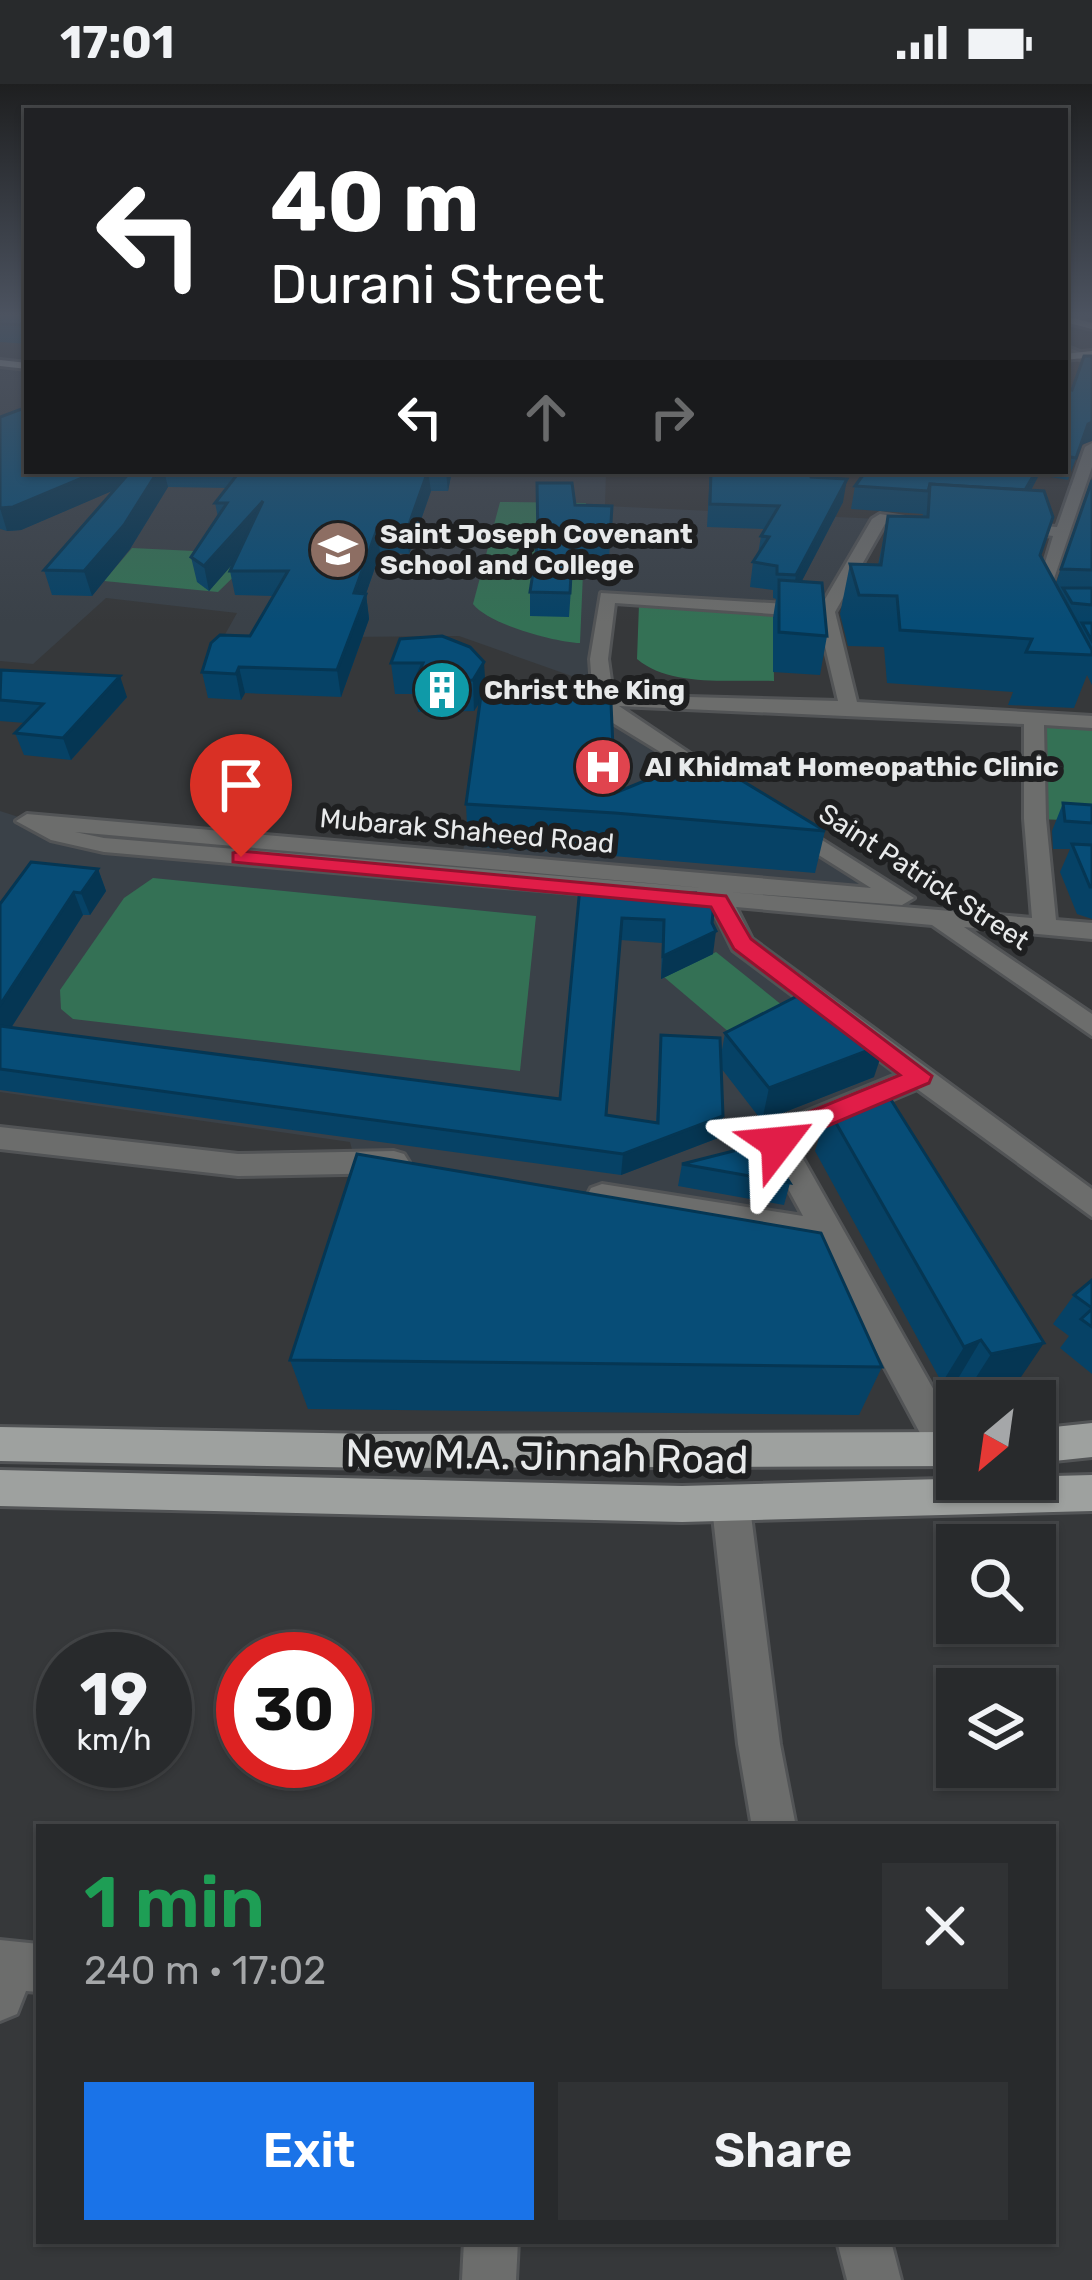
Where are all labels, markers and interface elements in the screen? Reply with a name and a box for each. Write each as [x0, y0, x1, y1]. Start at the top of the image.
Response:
text: 17:01 [60, 16, 174, 69]
text: 40 m [270, 152, 479, 252]
icon: left [72, 156, 228, 312]
text: Durani Street [270, 253, 605, 317]
icon: left [387, 384, 453, 450]
icon: ahead [513, 384, 579, 450]
icon: right [639, 384, 705, 450]
place label: Saint Joseph Covenant School and College [380, 518, 693, 581]
school or university icon: Saint Joseph Covenant School and College [307, 519, 369, 581]
building icon: Christ the King [411, 659, 473, 721]
place label: Christ the King [484, 674, 685, 706]
pin [190, 734, 292, 857]
hospital icon: Al Khidmat Homeopathic Clinic [572, 736, 634, 798]
place label: Al Khidmat Homeopathic Clinic [645, 751, 1059, 783]
icon: arrive [208, 752, 274, 818]
street label: Saint Patrick Street [813, 797, 1035, 957]
street label: Mubarak Shaheed Road [318, 802, 616, 860]
position arrow [715, 1080, 841, 1206]
north arrow [936, 1380, 1056, 1500]
map controls [936, 1380, 1056, 1788]
street label: New M.A. Jinnah Road [345, 1430, 749, 1484]
button: search [936, 1524, 1056, 1644]
speed limit sign: 30 [216, 1632, 372, 1788]
text: 19 [80, 1659, 148, 1730]
button: layers [936, 1668, 1056, 1788]
text: km/h [77, 1722, 151, 1758]
text: 1 min [84, 1860, 265, 1945]
button: close [882, 1863, 1008, 1989]
text: 240 m · 17:02 [84, 1948, 326, 1994]
button: Exit [84, 2082, 534, 2220]
button: Share [558, 2082, 1008, 2220]

